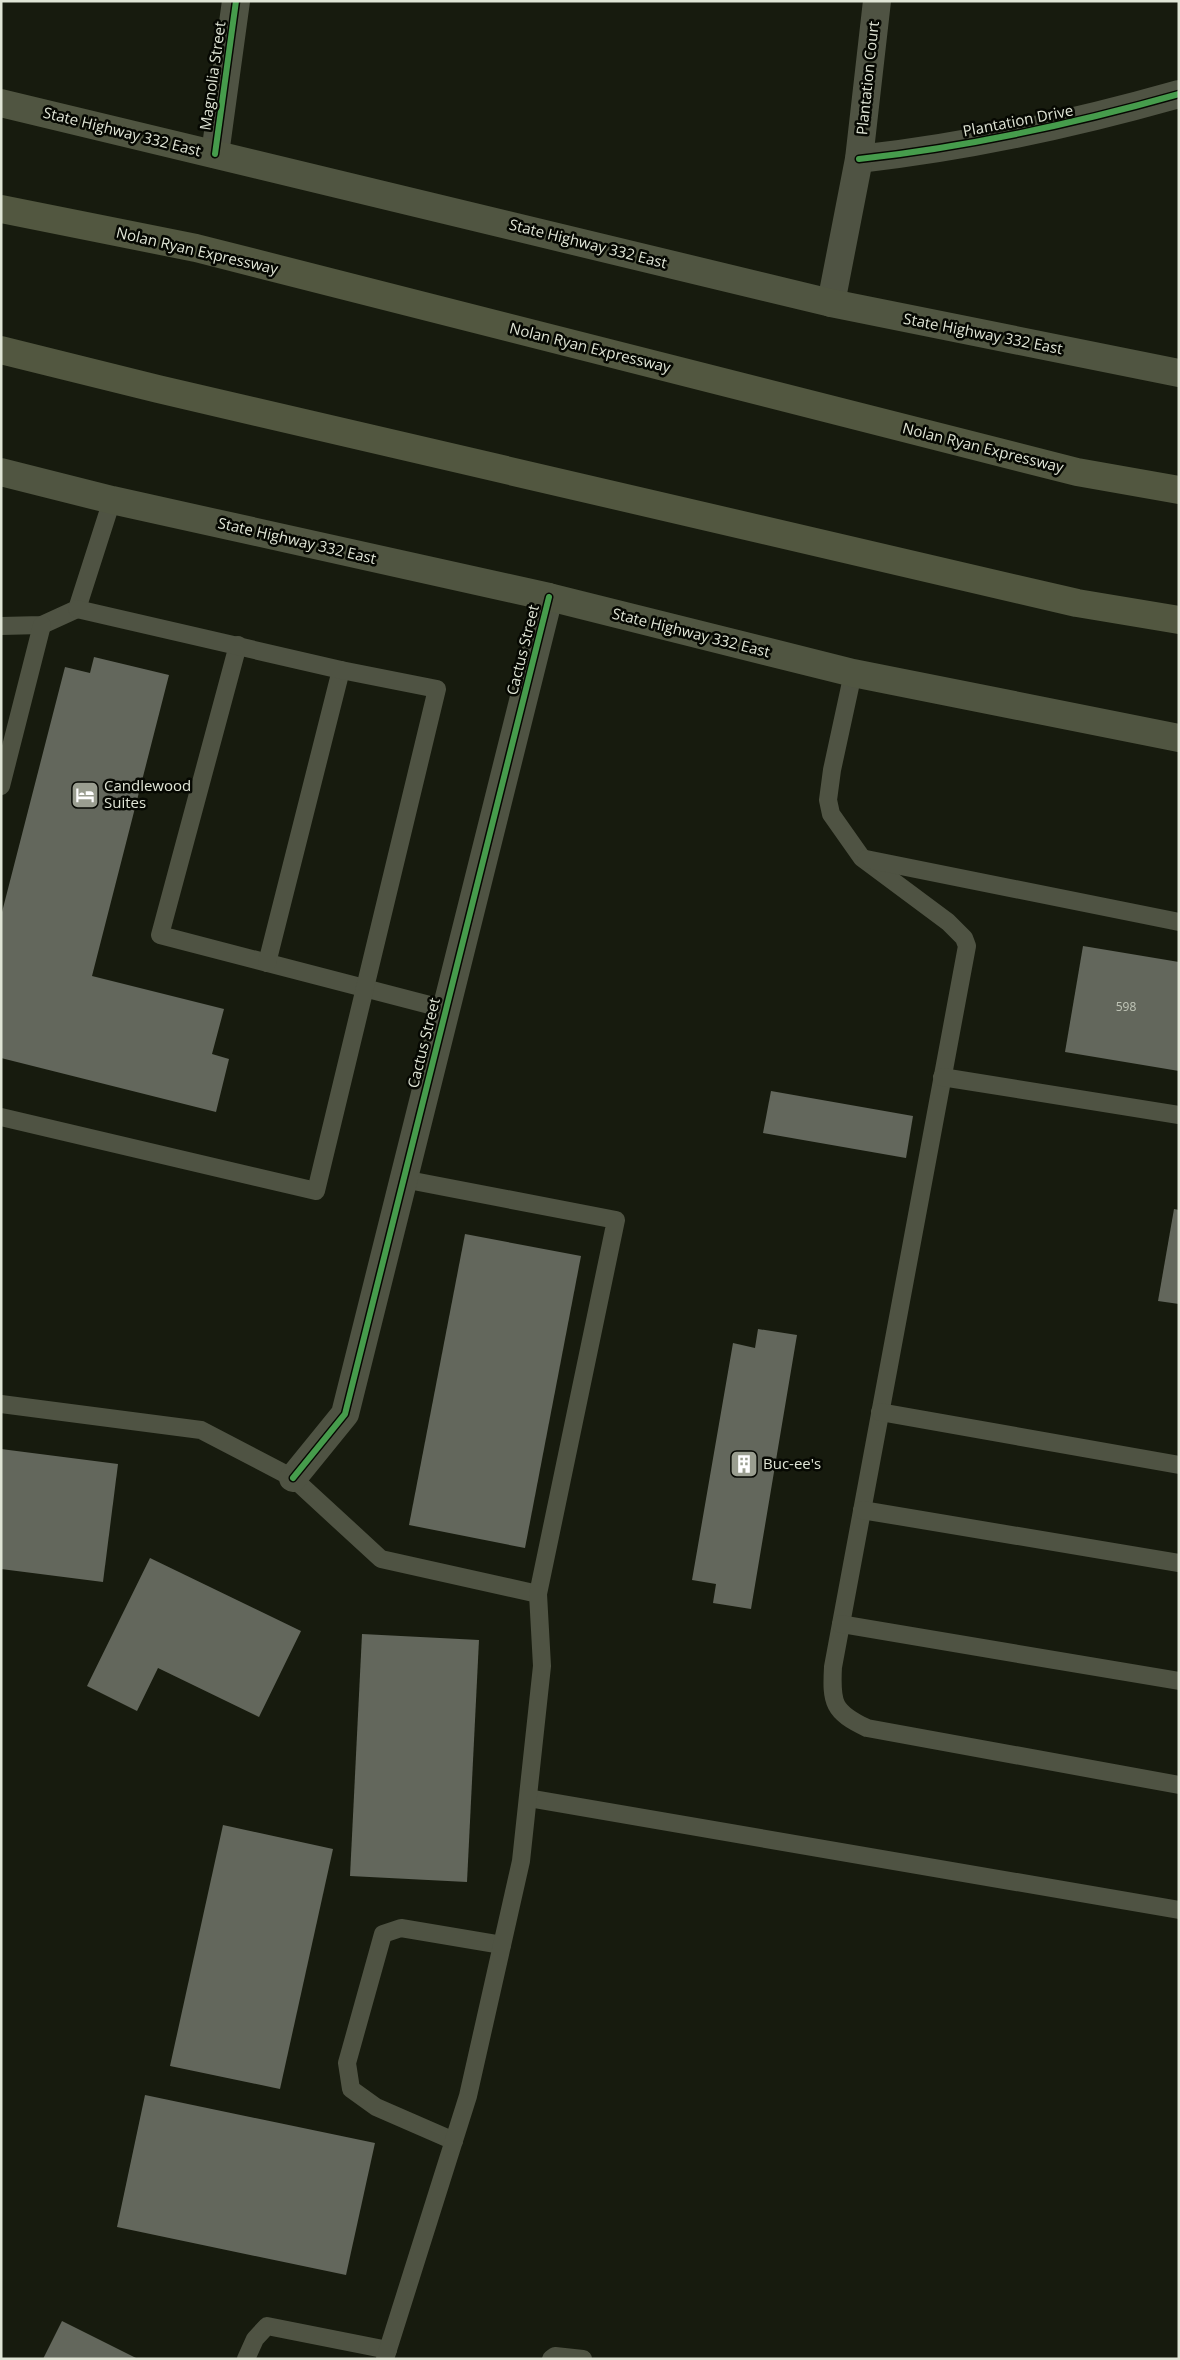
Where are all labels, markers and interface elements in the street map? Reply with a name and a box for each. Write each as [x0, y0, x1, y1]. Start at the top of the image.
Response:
street label: Magnolia Street [194, 20, 230, 132]
street label: Plantation Court [851, 20, 883, 136]
street label: Plantation Drive [961, 100, 1075, 141]
street label: State Highway 332 East [41, 102, 203, 160]
street label: State Highway 332 East [507, 214, 669, 272]
street label: Nolan Ryan Expressway [114, 222, 281, 278]
street label: State Highway 332 East [902, 308, 1065, 358]
street label: Nolan Ryan Expressway [508, 317, 673, 377]
street label: Nolan Ryan Expressway [901, 417, 1066, 477]
street label: State Highway 332 East [216, 512, 378, 568]
street label: Cactus Street [501, 602, 543, 697]
street label: State Highway 332 East [610, 603, 772, 661]
place label: Candlewood Suites [104, 775, 191, 812]
hotel icon: Candlewood Suites [70, 780, 100, 810]
street label: Cactus Street [402, 995, 444, 1090]
house number: 598 [1116, 998, 1136, 1015]
building icon: Buc-ee's [729, 1449, 759, 1479]
place label: Buc-ee's [763, 1453, 821, 1473]

